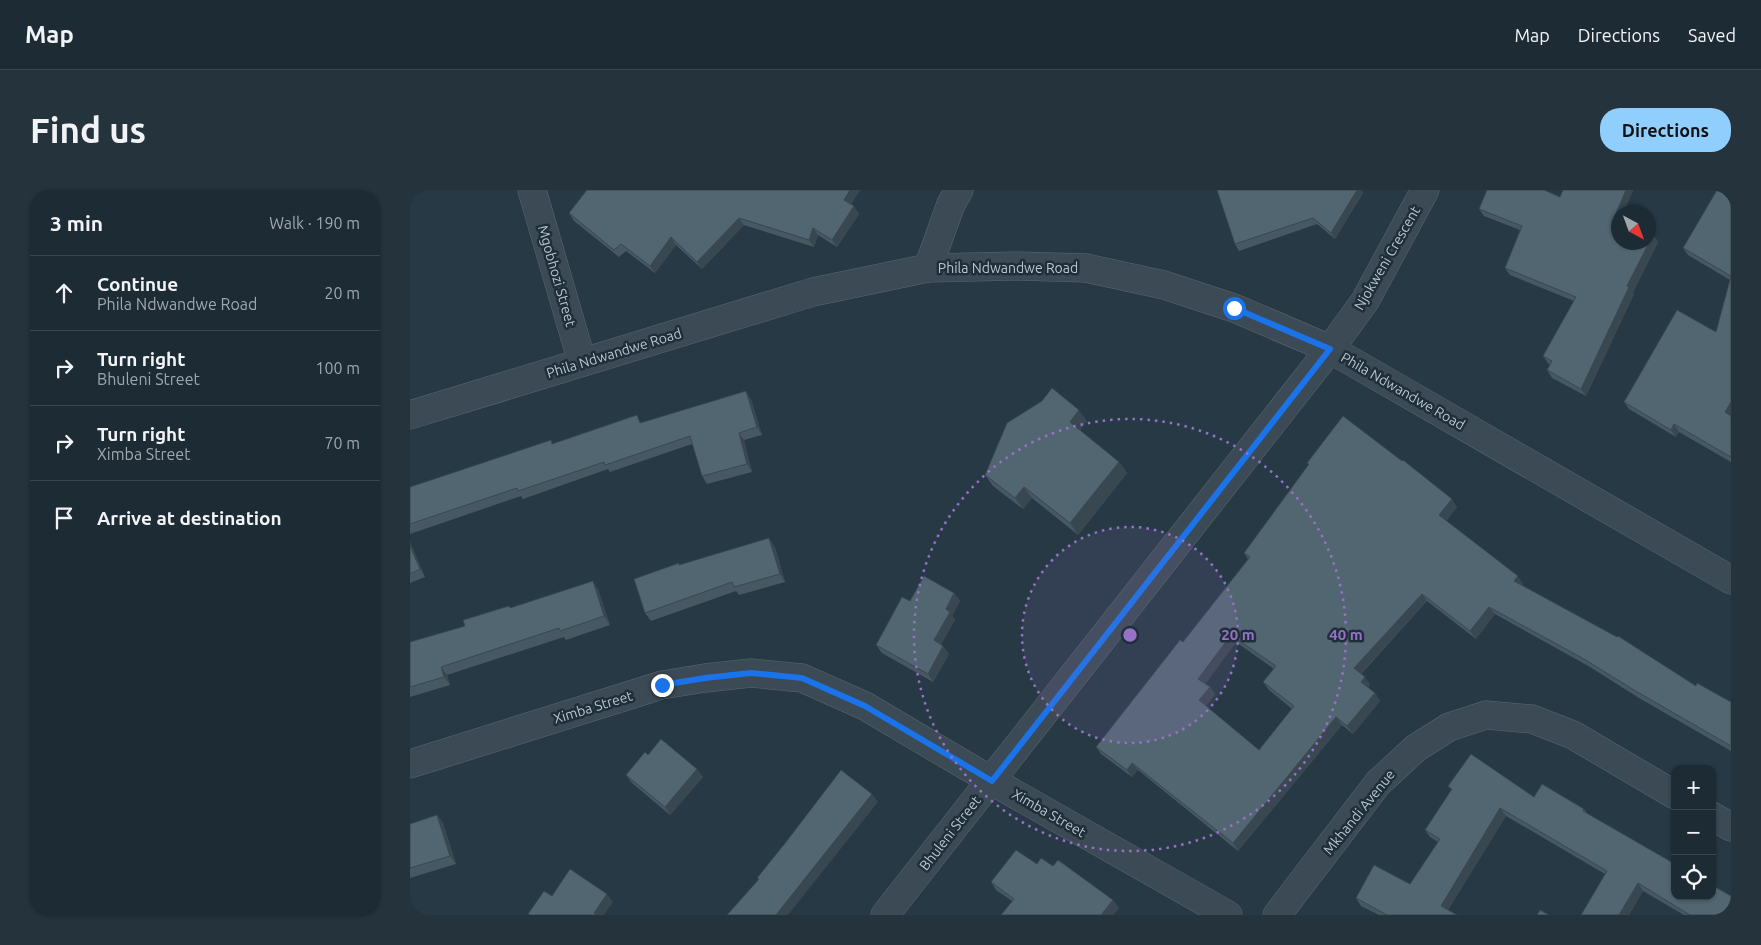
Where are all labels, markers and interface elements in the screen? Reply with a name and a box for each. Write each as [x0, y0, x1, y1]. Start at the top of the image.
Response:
text: Map [25, 21, 74, 48]
text: Map [1514, 25, 1550, 45]
text: Directions [1578, 25, 1660, 45]
text: Saved [1688, 25, 1736, 45]
button: Directions [1600, 108, 1731, 152]
text: Find us [30, 110, 146, 150]
street label: Njokweni Crescent [1351, 203, 1423, 313]
north arrow [1611, 205, 1656, 250]
text: 3 min [50, 211, 103, 235]
text: Walk · 190 m [269, 214, 360, 232]
street label: Mgobhozi Street [535, 223, 579, 329]
street label: Phila Ndwandwe Road [938, 260, 1078, 276]
text: Continue [97, 273, 178, 295]
icon: ahead [50, 279, 78, 307]
text: 20 m [324, 284, 360, 302]
text: Phila Ndwandwe Road [97, 295, 257, 313]
route start [1223, 297, 1246, 320]
street label: Phila Ndwandwe Road [545, 325, 683, 381]
text: Turn right [97, 348, 185, 370]
street label: Phila Ndwandwe Road [1338, 349, 1468, 433]
icon: right [50, 354, 78, 382]
text: 100 m [315, 359, 360, 377]
text: Bhuleni Street [97, 370, 200, 388]
text: Turn right [97, 423, 185, 445]
icon: right [50, 429, 78, 457]
text: 70 m [324, 434, 360, 452]
text: Ximba Street [97, 445, 191, 463]
icon: arrive [50, 504, 78, 532]
text: Arrive at destination [97, 507, 282, 529]
centre of rings [1121, 626, 1139, 644]
text: 20 m [1221, 626, 1255, 643]
text: 40 m [1329, 626, 1363, 643]
route end [651, 674, 674, 697]
street label: Ximba Street [552, 687, 635, 727]
map controls [1671, 765, 1716, 900]
button: + [1671, 765, 1716, 810]
street label: Mkhandi Avenue [1320, 766, 1398, 858]
street label: Ximba Street [1010, 786, 1089, 841]
street label: Bhuleni Street [916, 792, 984, 873]
button: − [1671, 810, 1716, 855]
button: locate [1671, 855, 1716, 900]

